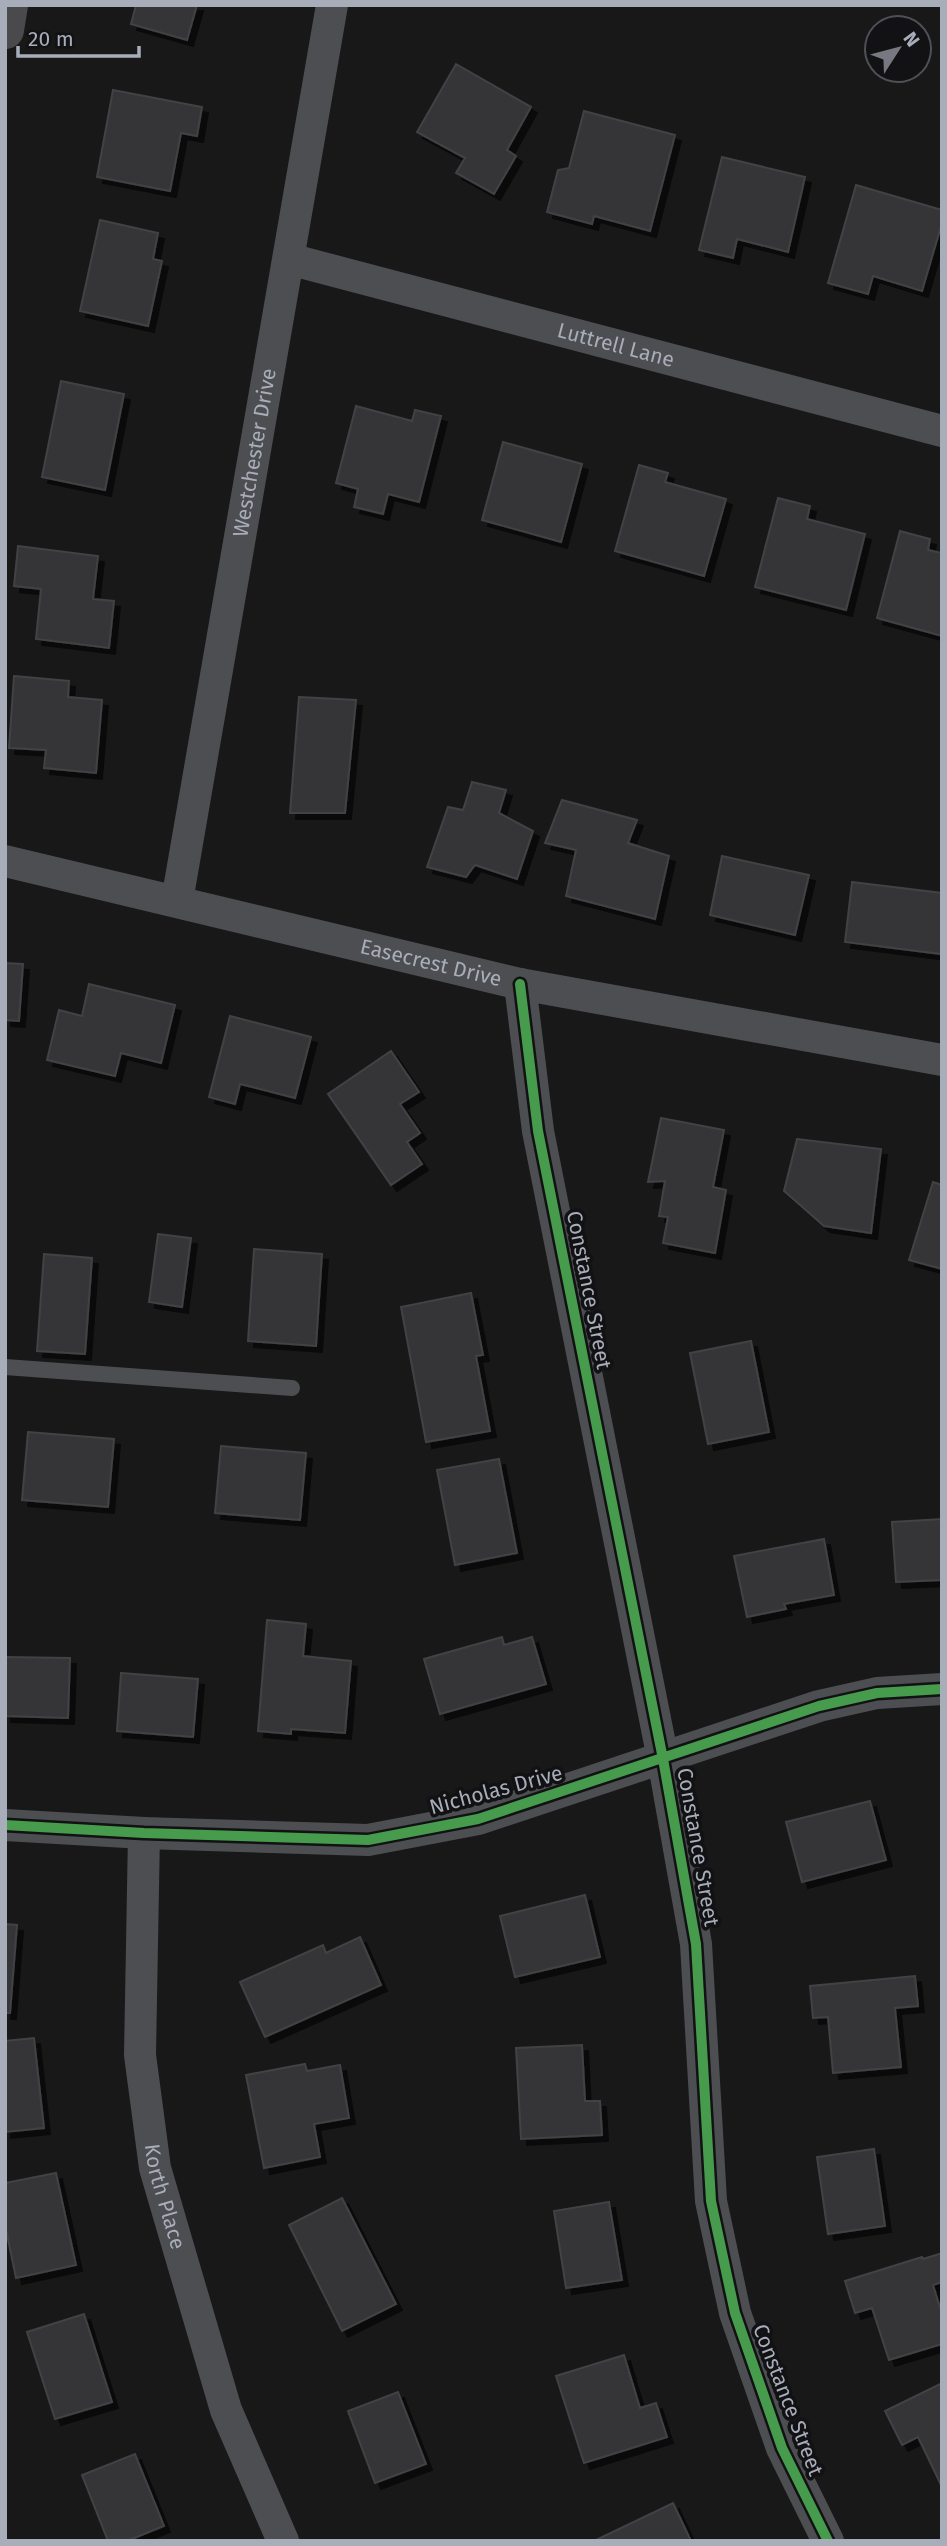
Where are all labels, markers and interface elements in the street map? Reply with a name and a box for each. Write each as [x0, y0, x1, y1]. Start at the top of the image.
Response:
scale bar [18, 14, 138, 58]
north arrow [863, 14, 933, 84]
text: 20 m [28, 26, 74, 52]
text: N [898, 27, 924, 51]
street label: Luttrell Lane [555, 317, 677, 373]
street label: Westchester Drive [227, 366, 282, 539]
street label: Easecrest Drive [358, 933, 504, 992]
street label: Constance Street [561, 1209, 617, 1372]
street label: Nicholas Drive [427, 1760, 565, 1820]
street label: Constance Street [671, 1766, 725, 1929]
street label: Korth Place [139, 2142, 191, 2252]
street label: Constance Street [747, 2320, 829, 2480]

